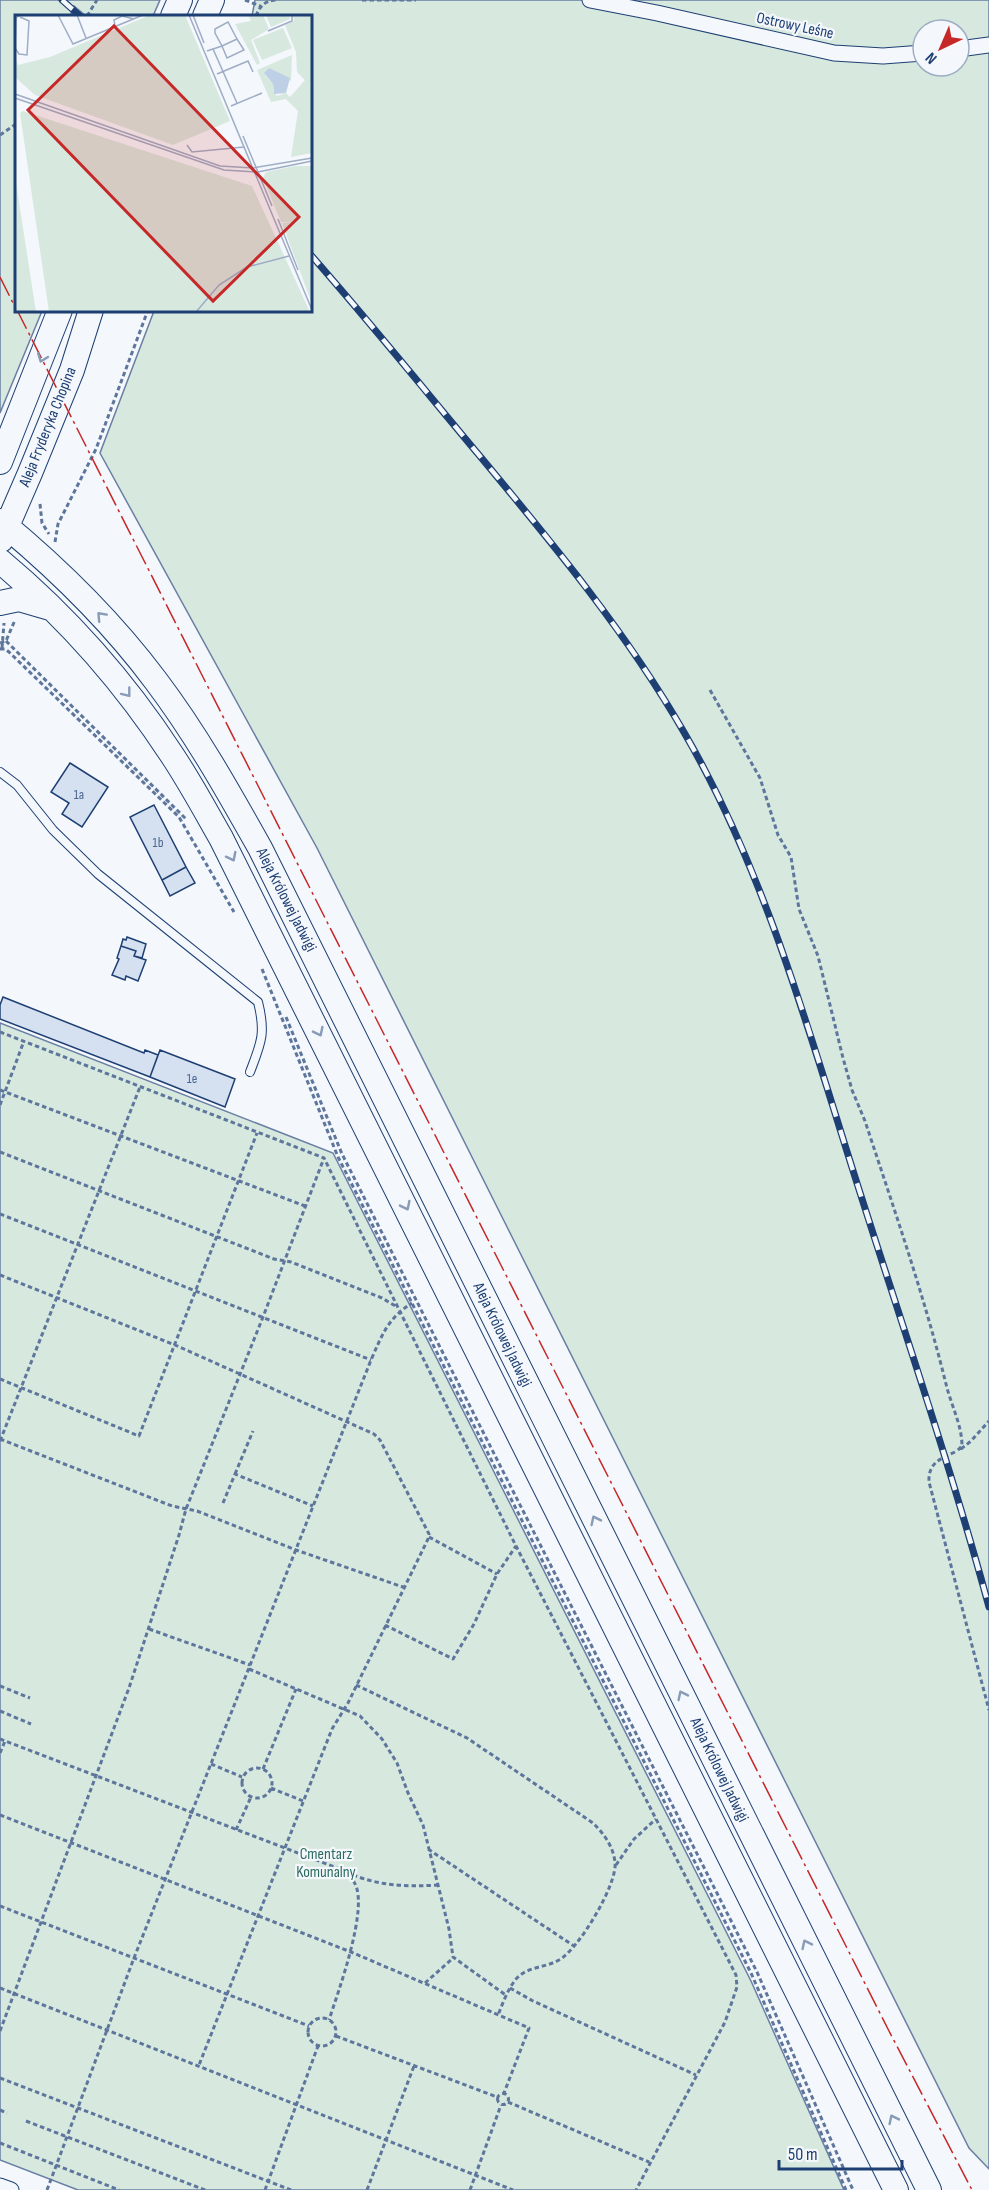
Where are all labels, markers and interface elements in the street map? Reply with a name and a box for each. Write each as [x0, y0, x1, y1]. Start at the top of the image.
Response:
street label: Ostrowy Leśne [755, 9, 835, 43]
inset map [15, 15, 312, 312]
north arrow [911, 18, 971, 78]
text: N [922, 48, 941, 68]
one-way arrow [37, 352, 49, 363]
street label: Aleja Fryderyka Chopina [15, 364, 81, 491]
one-way arrow [97, 612, 108, 623]
one-way arrow [120, 686, 131, 697]
house number: 1a [74, 786, 84, 803]
house number: 1b [153, 834, 164, 851]
street label: Aleja Królowej Jadwigi [251, 844, 320, 955]
one-way arrow [224, 851, 236, 862]
one-way arrow [312, 1025, 324, 1036]
house number: 1e [187, 1070, 197, 1087]
one-way arrow [399, 1200, 411, 1211]
street label: Aleja Królowej Jadwigi [468, 1279, 536, 1390]
one-way arrow [590, 1515, 602, 1526]
one-way arrow [677, 1690, 689, 1701]
street label: Aleja Królowej Jadwigi [685, 1714, 753, 1825]
park label: Cmentarz Komunalny [296, 1845, 356, 1882]
one-way arrow [802, 1940, 813, 1951]
one-way arrow [889, 2114, 900, 2125]
scale bar [779, 2133, 902, 2171]
text: 50 m [788, 2144, 818, 2165]

